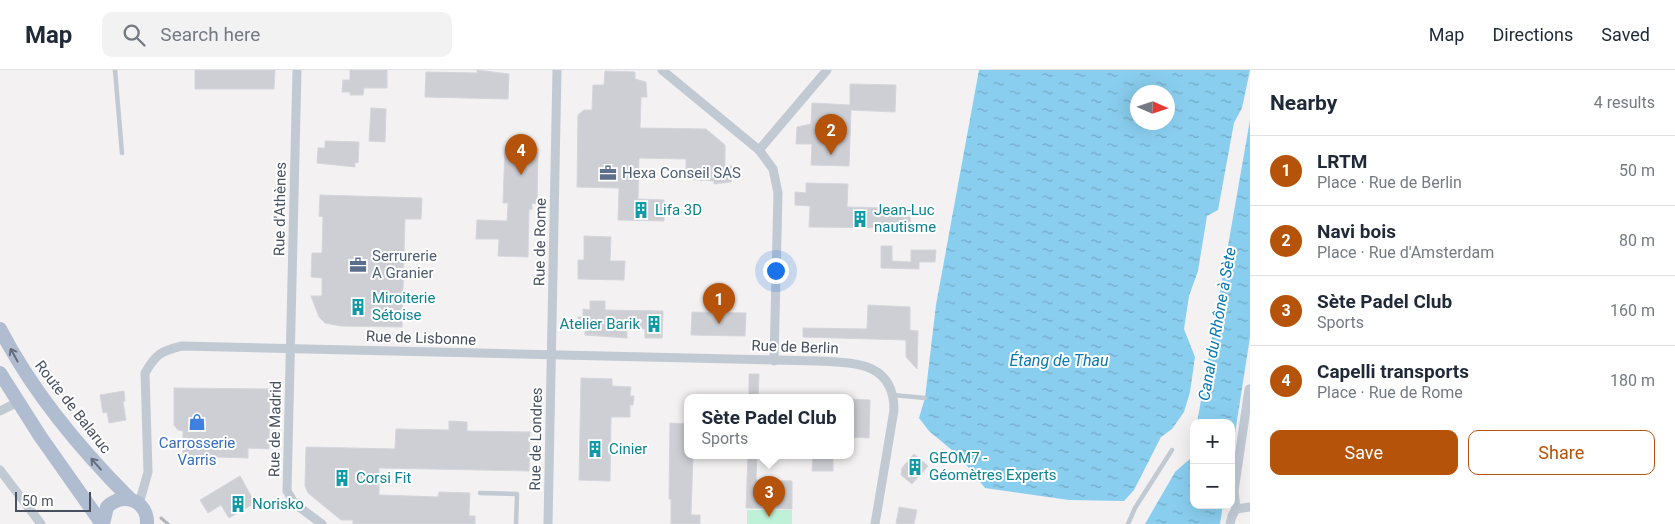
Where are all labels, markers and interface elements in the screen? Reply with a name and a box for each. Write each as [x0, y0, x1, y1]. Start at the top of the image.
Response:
search box [102, 12, 452, 57]
text: Map [25, 21, 72, 49]
icon: search [120, 21, 148, 49]
text: Search here [160, 23, 260, 46]
text: Map [1429, 24, 1464, 45]
text: Directions [1492, 24, 1573, 45]
text: Saved [1601, 24, 1650, 45]
north arrow [1130, 85, 1175, 130]
text: Nearby [1270, 91, 1337, 115]
text: 4 results [1594, 93, 1655, 112]
pin: 2 [815, 114, 847, 155]
pin: 4 [505, 134, 537, 175]
text: LRTM [1317, 150, 1367, 173]
text: 1 [1281, 161, 1291, 180]
text: 50 m [1619, 161, 1655, 180]
street label: Rue d'Athènes [270, 162, 290, 256]
office icon: Hexa Conseil SAS [598, 163, 618, 183]
place label: Hexa Conseil SAS [622, 164, 741, 182]
text: Place · Rue de Berlin [1317, 173, 1462, 192]
street label: Rue de Rome [530, 198, 550, 286]
building icon: Lifa 3D [631, 200, 651, 220]
place label: Lifa 3D [655, 201, 702, 219]
place label: Jean-Luc nautisme [874, 201, 936, 236]
building icon: Jean-Luc nautisme [850, 209, 870, 229]
text: Navi bois [1317, 220, 1396, 243]
text: 2 [1281, 231, 1291, 250]
text: 80 m [1619, 231, 1655, 250]
text: Place · Rue d'Amsterdam [1317, 243, 1494, 262]
water label: Canal du Rhône à Sète [1194, 246, 1240, 402]
place label: Serrurerie A Granier [372, 247, 437, 282]
office icon: Serrurerie A Granier [348, 255, 368, 275]
your location [763, 258, 789, 284]
pin: 1 [703, 283, 735, 324]
place label: Miroiterie Sétoise [372, 289, 435, 324]
text: Sète Padel Club [1317, 290, 1452, 313]
building icon: Miroiterie Sétoise [348, 297, 368, 317]
text: 3 [1281, 301, 1291, 320]
text: 160 m [1610, 301, 1655, 320]
text: Sports [1317, 313, 1364, 332]
building icon: Atelier Barik [644, 314, 664, 334]
place label: Atelier Barik [560, 315, 640, 333]
street label: Rue de Lisbonne [366, 327, 476, 349]
street label: Rue de Berlin [751, 336, 839, 358]
one-way arrow [9, 348, 19, 363]
water label: Étang de Thau [1010, 351, 1109, 370]
street label: Route de Balaruc [31, 357, 115, 457]
text: Capelli transports [1317, 360, 1469, 383]
text: 4 [1281, 371, 1291, 390]
text: 180 m [1610, 371, 1655, 390]
street label: Rue de Madrid [265, 381, 285, 477]
text: Place · Rue de Rome [1317, 383, 1463, 402]
street label: Rue de Londres [526, 387, 546, 491]
popup [684, 394, 854, 459]
text: Sète Padel Club [701, 406, 837, 429]
shop icon: Carrosserie Varris [187, 412, 207, 432]
map controls [1190, 419, 1235, 509]
button: + [1190, 419, 1235, 464]
text: Sports [701, 429, 748, 448]
button: Save [1270, 430, 1458, 475]
button: Share [1468, 430, 1655, 475]
place label: Carrosserie Varris [159, 434, 235, 469]
building icon: Cinier [585, 439, 605, 459]
place label: Cinier [609, 440, 647, 458]
place label: GEOM7 - Géomètres Experts [929, 449, 1057, 484]
building icon: GEOM7 - Géomètres Experts [905, 457, 925, 477]
one-way arrow [91, 458, 102, 471]
button: − [1190, 464, 1235, 509]
building icon: Corsi Fit [332, 468, 352, 488]
place label: Corsi Fit [356, 469, 411, 487]
pin: 3 [753, 476, 785, 517]
scale bar [15, 489, 91, 512]
text: 50 m [22, 493, 54, 509]
building icon: Norisko [228, 494, 248, 514]
place label: Norisko [252, 495, 304, 513]

